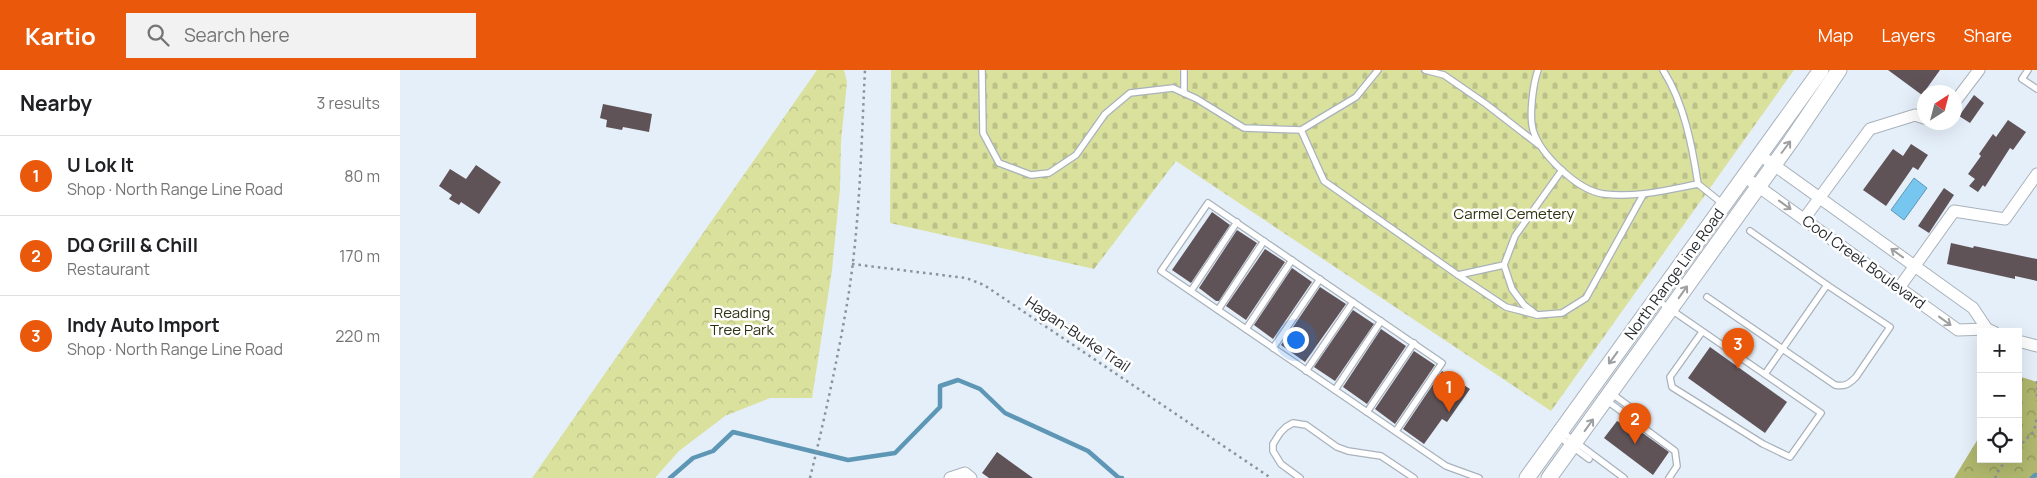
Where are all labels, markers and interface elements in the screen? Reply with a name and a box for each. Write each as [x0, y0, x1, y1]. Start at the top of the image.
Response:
search box [126, 13, 476, 58]
text: Kartio [25, 19, 96, 52]
icon: search [144, 21, 172, 49]
text: Search here [184, 22, 290, 48]
text: Map [1818, 23, 1853, 47]
text: Layers [1881, 23, 1935, 47]
text: Share [1963, 23, 2012, 47]
north arrow [1917, 85, 1962, 130]
text: Nearby [20, 89, 92, 117]
text: 3 results [317, 92, 380, 114]
one-way arrow [1781, 141, 1792, 154]
text: U Lok It [67, 152, 134, 178]
text: 1 [32, 165, 40, 187]
text: 80 m [344, 165, 380, 187]
text: Shop · North Range Line Road [67, 178, 283, 200]
one-way arrow [1778, 200, 1791, 211]
park label: Carmel Cemetery [1454, 203, 1574, 224]
street label: North Range Line Road [1619, 204, 1729, 344]
street label: Cool Creek Boulevard [1798, 210, 1930, 314]
text: DQ Grill & Chill [67, 232, 198, 258]
text: 2 [31, 245, 41, 267]
text: 170 m [339, 245, 380, 267]
one-way arrow [1890, 248, 1904, 258]
text: Restaurant [67, 258, 150, 280]
one-way arrow [1678, 285, 1688, 299]
street label: Hagan-Burke Trail [1021, 291, 1135, 377]
park label: Reading Tree Park [710, 302, 774, 340]
text: Indy Auto Import [67, 312, 220, 338]
one-way arrow [1938, 315, 1951, 326]
text: 3 [31, 325, 41, 347]
text: 220 m [335, 325, 380, 347]
your location [1283, 327, 1309, 353]
pin: 3 [1722, 328, 1754, 369]
map controls [1977, 328, 2022, 463]
button: + [1977, 328, 2022, 373]
text: Shop · North Range Line Road [67, 338, 283, 360]
one-way arrow [1608, 351, 1618, 365]
pin: 1 [1433, 371, 1465, 412]
button: − [1977, 373, 2022, 418]
pin: 2 [1619, 403, 1651, 444]
button: locate [1977, 418, 2022, 463]
one-way arrow [1583, 419, 1594, 432]

